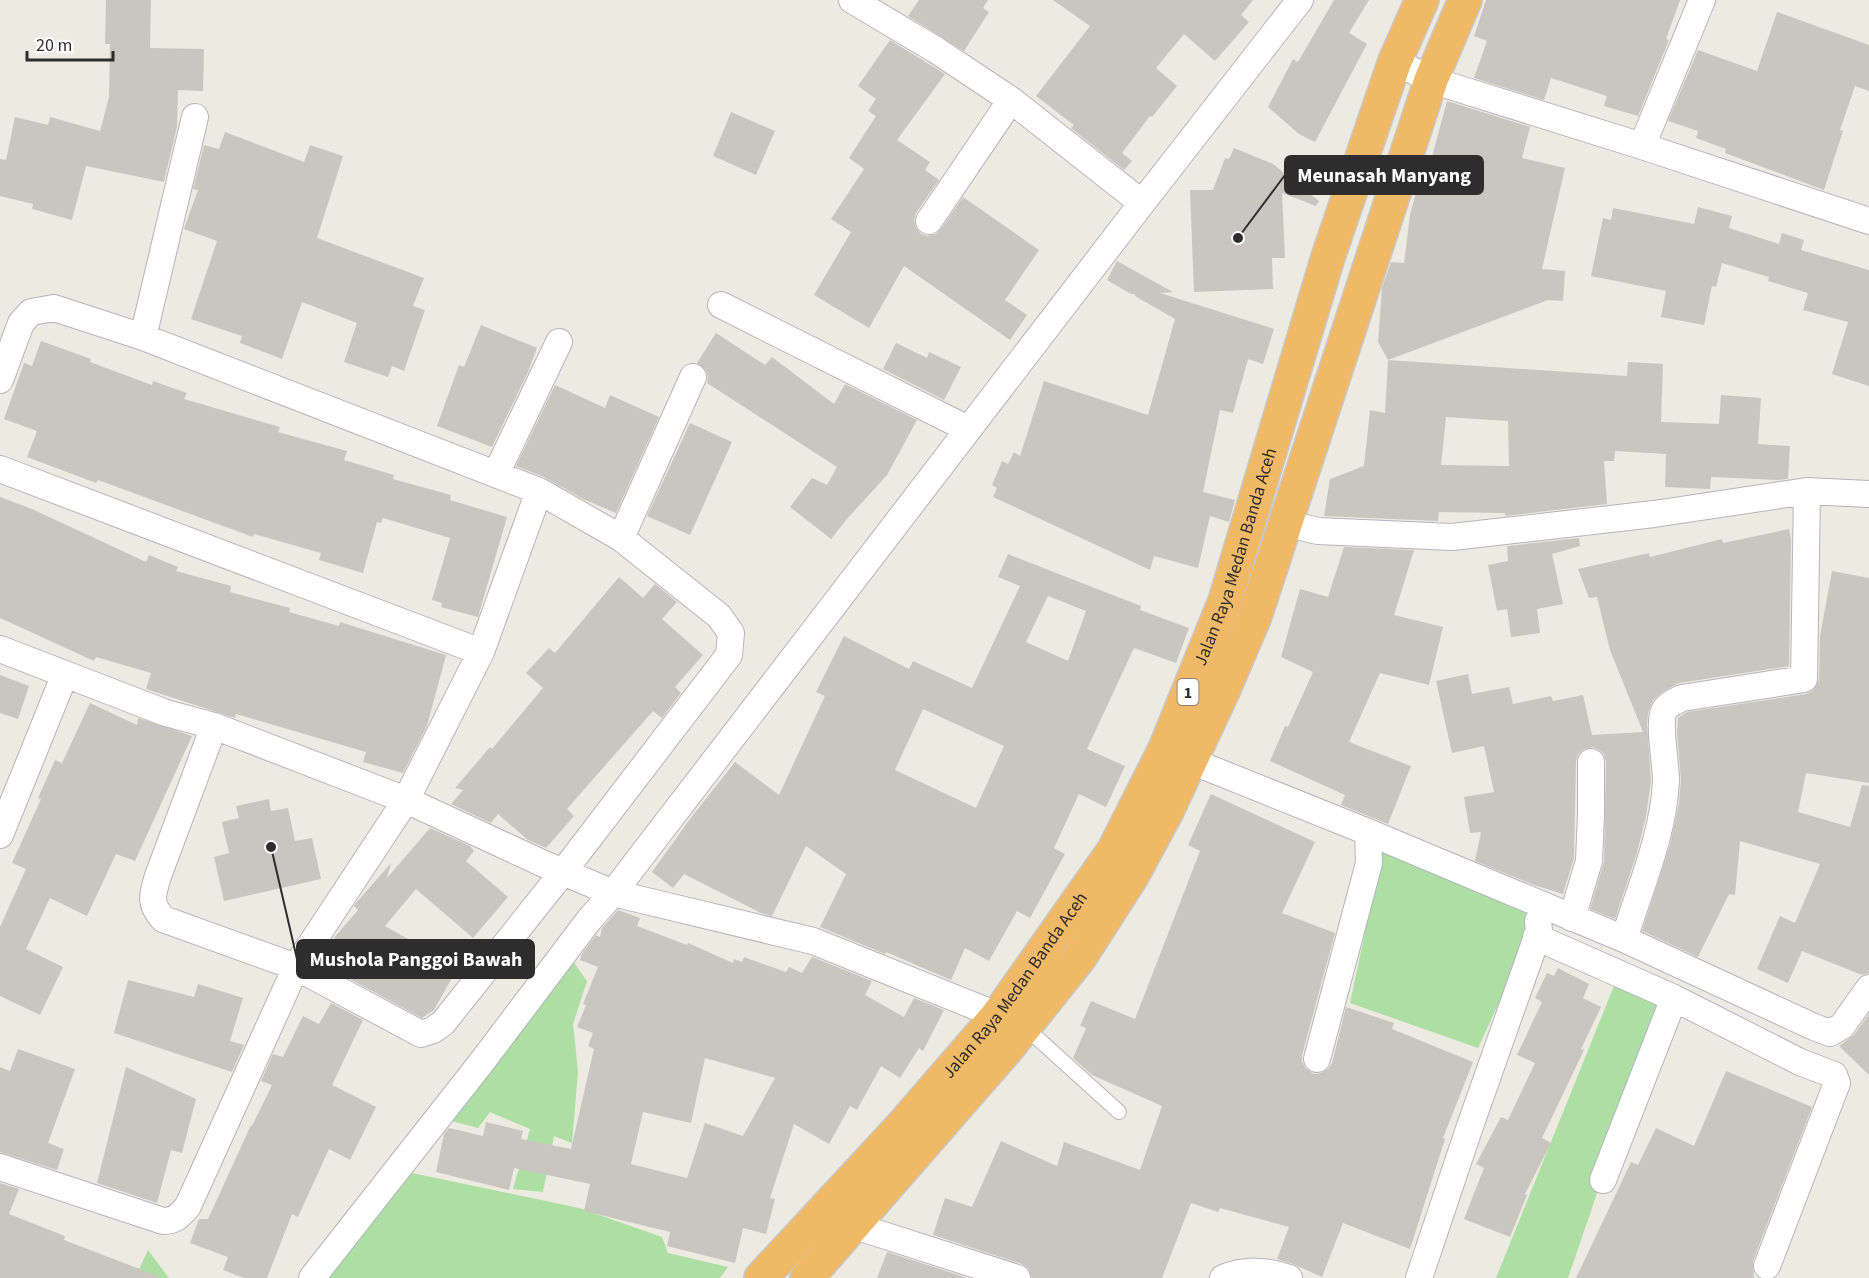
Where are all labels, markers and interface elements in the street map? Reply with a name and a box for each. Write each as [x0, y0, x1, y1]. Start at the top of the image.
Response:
scale bar [27, 24, 112, 62]
text: 20 m [36, 33, 72, 58]
callout: Meunasah Manyang [1285, 156, 1483, 194]
text: Meunasah Manyang [1297, 162, 1471, 190]
street label: Jalan Raya Medan Banda Aceh [1188, 445, 1283, 669]
road number: 1 [1178, 679, 1198, 705]
street label: Jalan Raya Medan Banda Aceh [937, 887, 1094, 1084]
callout: Mushola Panggoi Bawah [297, 940, 534, 978]
text: Mushola Panggoi Bawah [309, 946, 523, 974]

